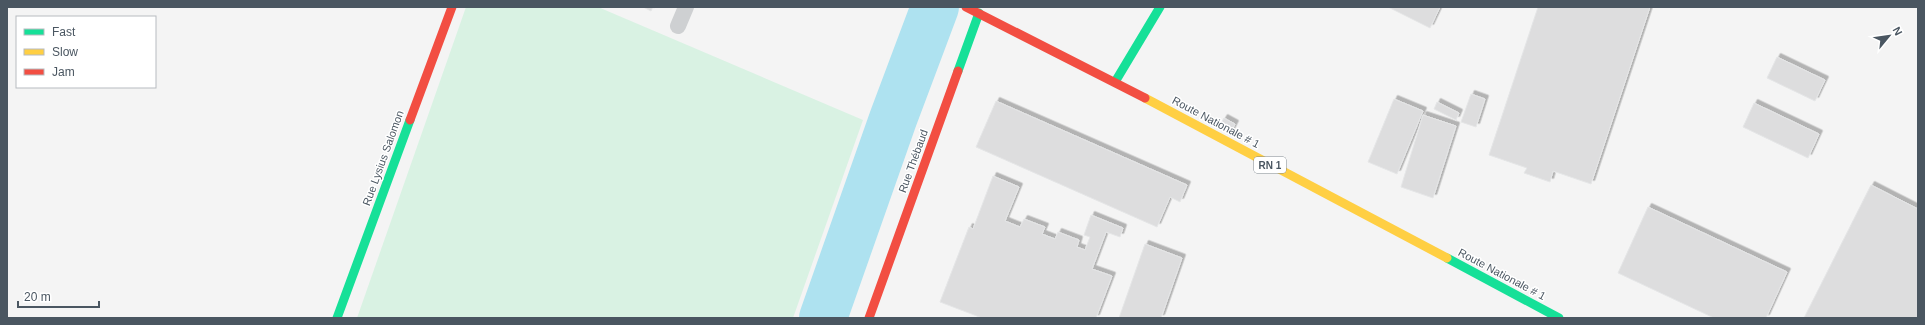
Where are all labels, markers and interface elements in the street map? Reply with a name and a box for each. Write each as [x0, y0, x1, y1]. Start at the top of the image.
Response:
legend [16, 16, 156, 88]
north arrow [1869, 16, 1909, 56]
text: Fast [52, 25, 76, 39]
text: N [1891, 25, 1905, 38]
text: Slow [52, 45, 78, 59]
text: Jam [52, 65, 75, 79]
street label: Route Nationale # 1 [1170, 94, 1262, 150]
street label: Rue Lysius Salomon [360, 109, 406, 207]
street label: Rue Thébaud [896, 128, 930, 194]
road number: RN 1 [1254, 157, 1286, 173]
street label: Route Nationale # 1 [1456, 246, 1548, 302]
scale bar [18, 283, 99, 309]
text: 20 m [24, 290, 51, 304]

